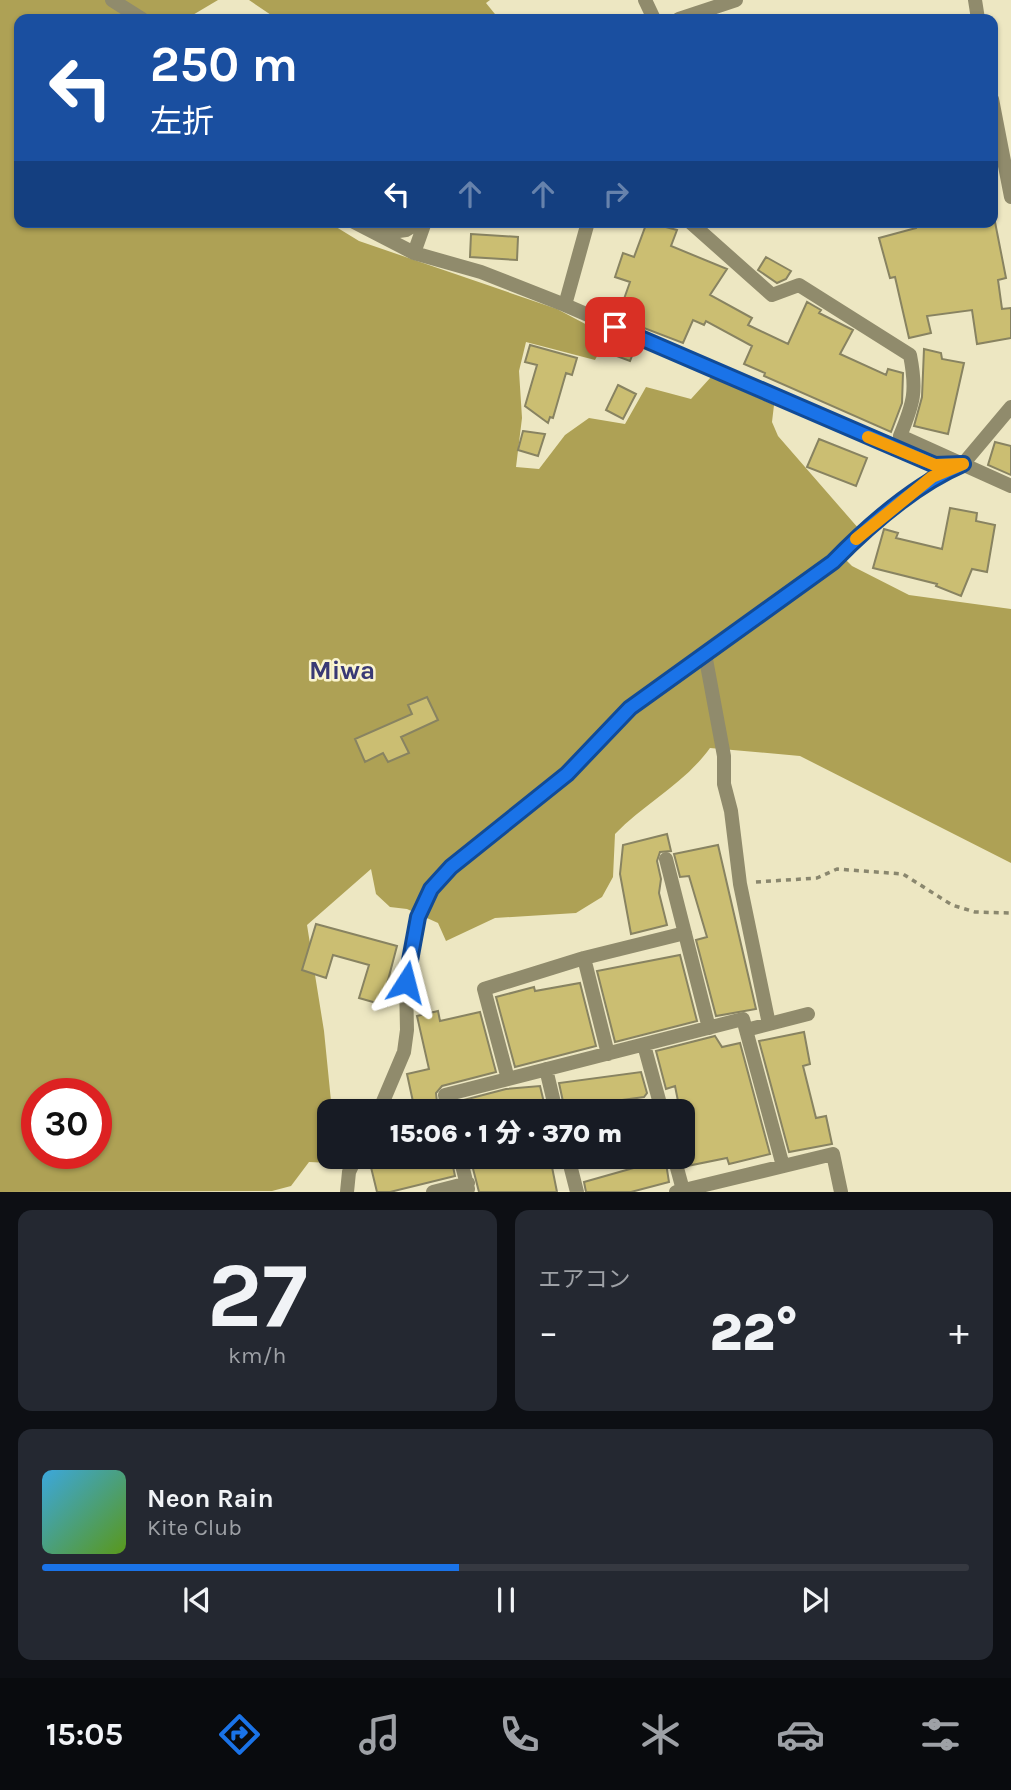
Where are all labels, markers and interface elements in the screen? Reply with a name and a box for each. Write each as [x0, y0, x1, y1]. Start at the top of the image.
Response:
text: 250 m [150, 36, 298, 93]
icon: left [35, 42, 126, 133]
text: 左折 [150, 103, 214, 140]
icon: left [378, 175, 416, 213]
icon: ahead [451, 175, 489, 213]
icon: ahead [524, 175, 562, 213]
icon: right [597, 175, 635, 213]
pin [585, 297, 645, 357]
icon: arrive [596, 308, 634, 346]
district label: Miwa [309, 655, 375, 686]
position arrow [369, 945, 443, 1019]
speed limit sign: 30 [21, 1078, 112, 1169]
text: 15:06 · 1 分 · 370 m [390, 1118, 622, 1149]
text: 27 [207, 1243, 307, 1349]
text: エアコン [539, 1266, 631, 1293]
text: 22° [709, 1302, 798, 1363]
text: − [539, 1310, 558, 1355]
text: + [949, 1310, 969, 1355]
text: km/h [228, 1342, 286, 1369]
text: Neon Rain [147, 1483, 274, 1514]
text: Kite Club [147, 1514, 242, 1541]
icon: previous [178, 1581, 216, 1619]
icon: pause [487, 1581, 525, 1619]
icon: next [796, 1581, 834, 1619]
icon: directions [215, 1710, 264, 1759]
icon: music [355, 1710, 404, 1759]
icon: phone [495, 1710, 544, 1759]
icon: climate [636, 1710, 685, 1759]
icon: car [776, 1710, 825, 1759]
icon: filters [916, 1710, 965, 1759]
text: 15:05 [46, 1716, 123, 1753]

